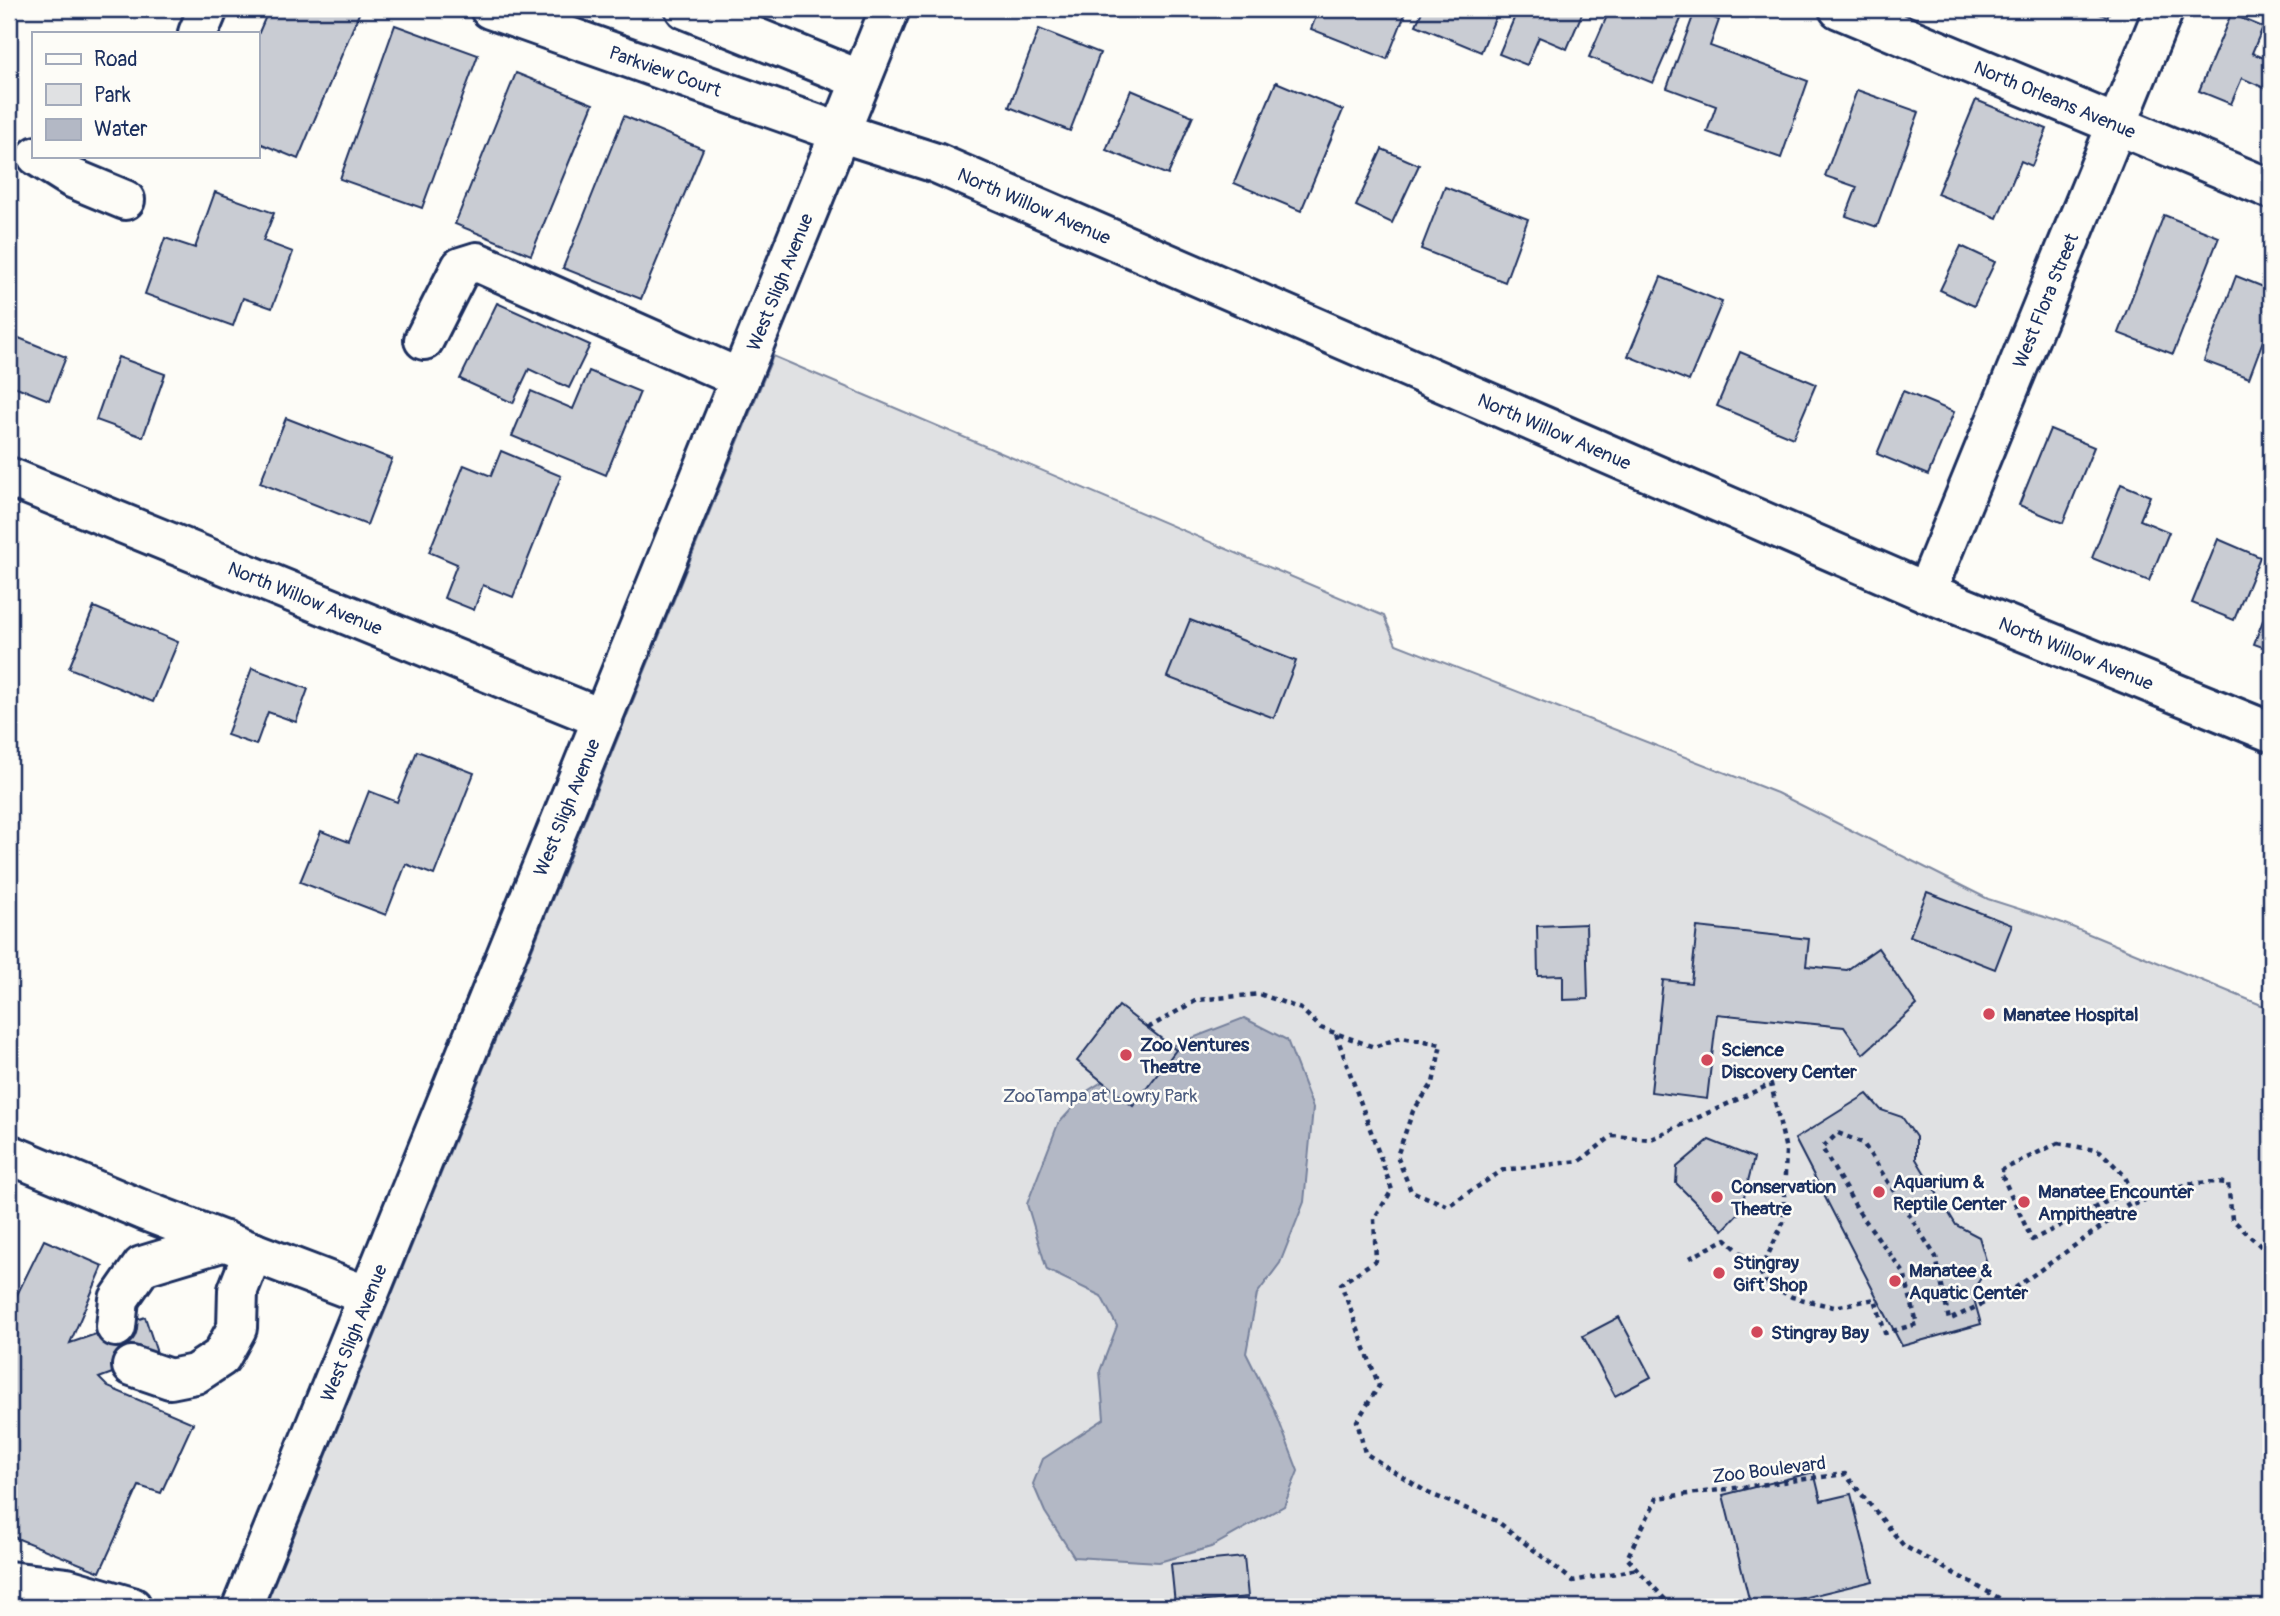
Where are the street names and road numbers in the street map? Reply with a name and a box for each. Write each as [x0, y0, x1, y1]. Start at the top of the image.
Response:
street label: Parkview Court [606, 41, 725, 103]
street label: North Orleans Avenue [1970, 56, 2140, 145]
street label: North Willow Avenue [954, 163, 1115, 251]
street label: West Sligh Avenue [742, 209, 819, 354]
street label: West Flora Street [2008, 230, 2084, 372]
street label: North Willow Avenue [1474, 388, 1635, 476]
street label: North Willow Avenue [224, 556, 386, 641]
street label: North Willow Avenue [1995, 612, 2157, 696]
street label: West Sligh Avenue [529, 735, 606, 880]
street label: West Sligh Avenue [316, 1260, 393, 1405]
street label: Zoo Boulevard [1711, 1451, 1827, 1489]

